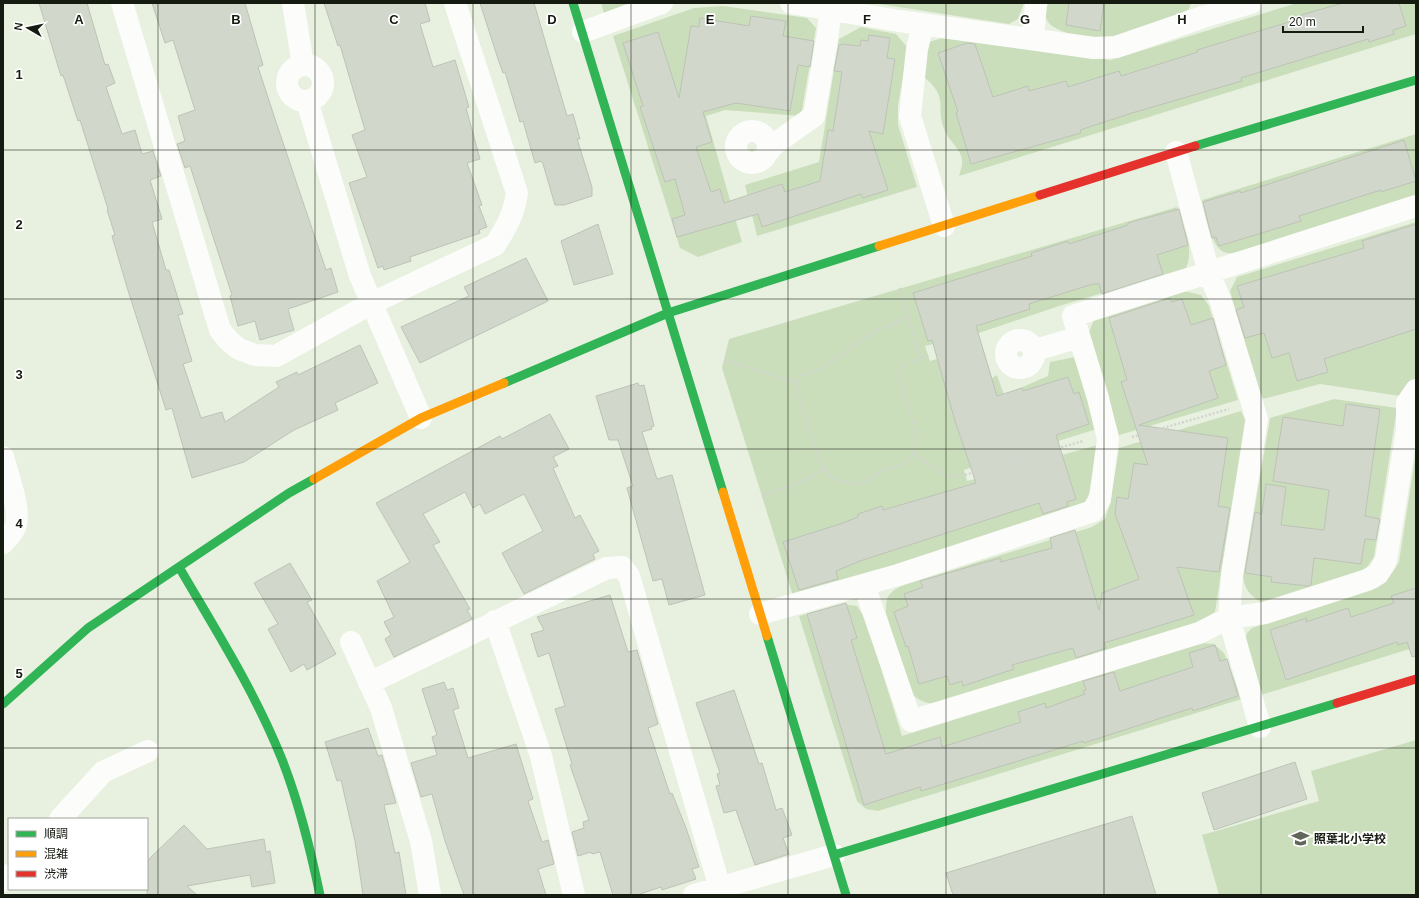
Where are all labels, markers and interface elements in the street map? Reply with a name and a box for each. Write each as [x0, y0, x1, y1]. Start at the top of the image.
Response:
north arrow [8, 8, 48, 48]
scale bar [1283, 8, 1363, 34]
text: A [74, 12, 84, 27]
text: B [231, 12, 241, 27]
text: C [389, 12, 399, 27]
text: D [547, 12, 557, 27]
text: E [706, 12, 715, 27]
text: F [863, 12, 871, 27]
text: G [1020, 12, 1030, 27]
text: H [1177, 12, 1187, 27]
text: 20 m [1289, 15, 1316, 29]
text: N [12, 22, 25, 31]
text: 1 [15, 67, 23, 82]
text: 2 [15, 217, 23, 232]
text: 3 [15, 367, 23, 382]
text: 4 [15, 516, 23, 531]
text: 5 [15, 666, 23, 681]
legend [8, 818, 148, 890]
text: 順調 [44, 827, 68, 841]
school or university icon: 照葉北小学校 [1291, 829, 1311, 849]
place label: 照葉北小学校 [1314, 832, 1386, 846]
text: 混雑 [44, 847, 68, 861]
text: 渋滞 [44, 867, 68, 881]

